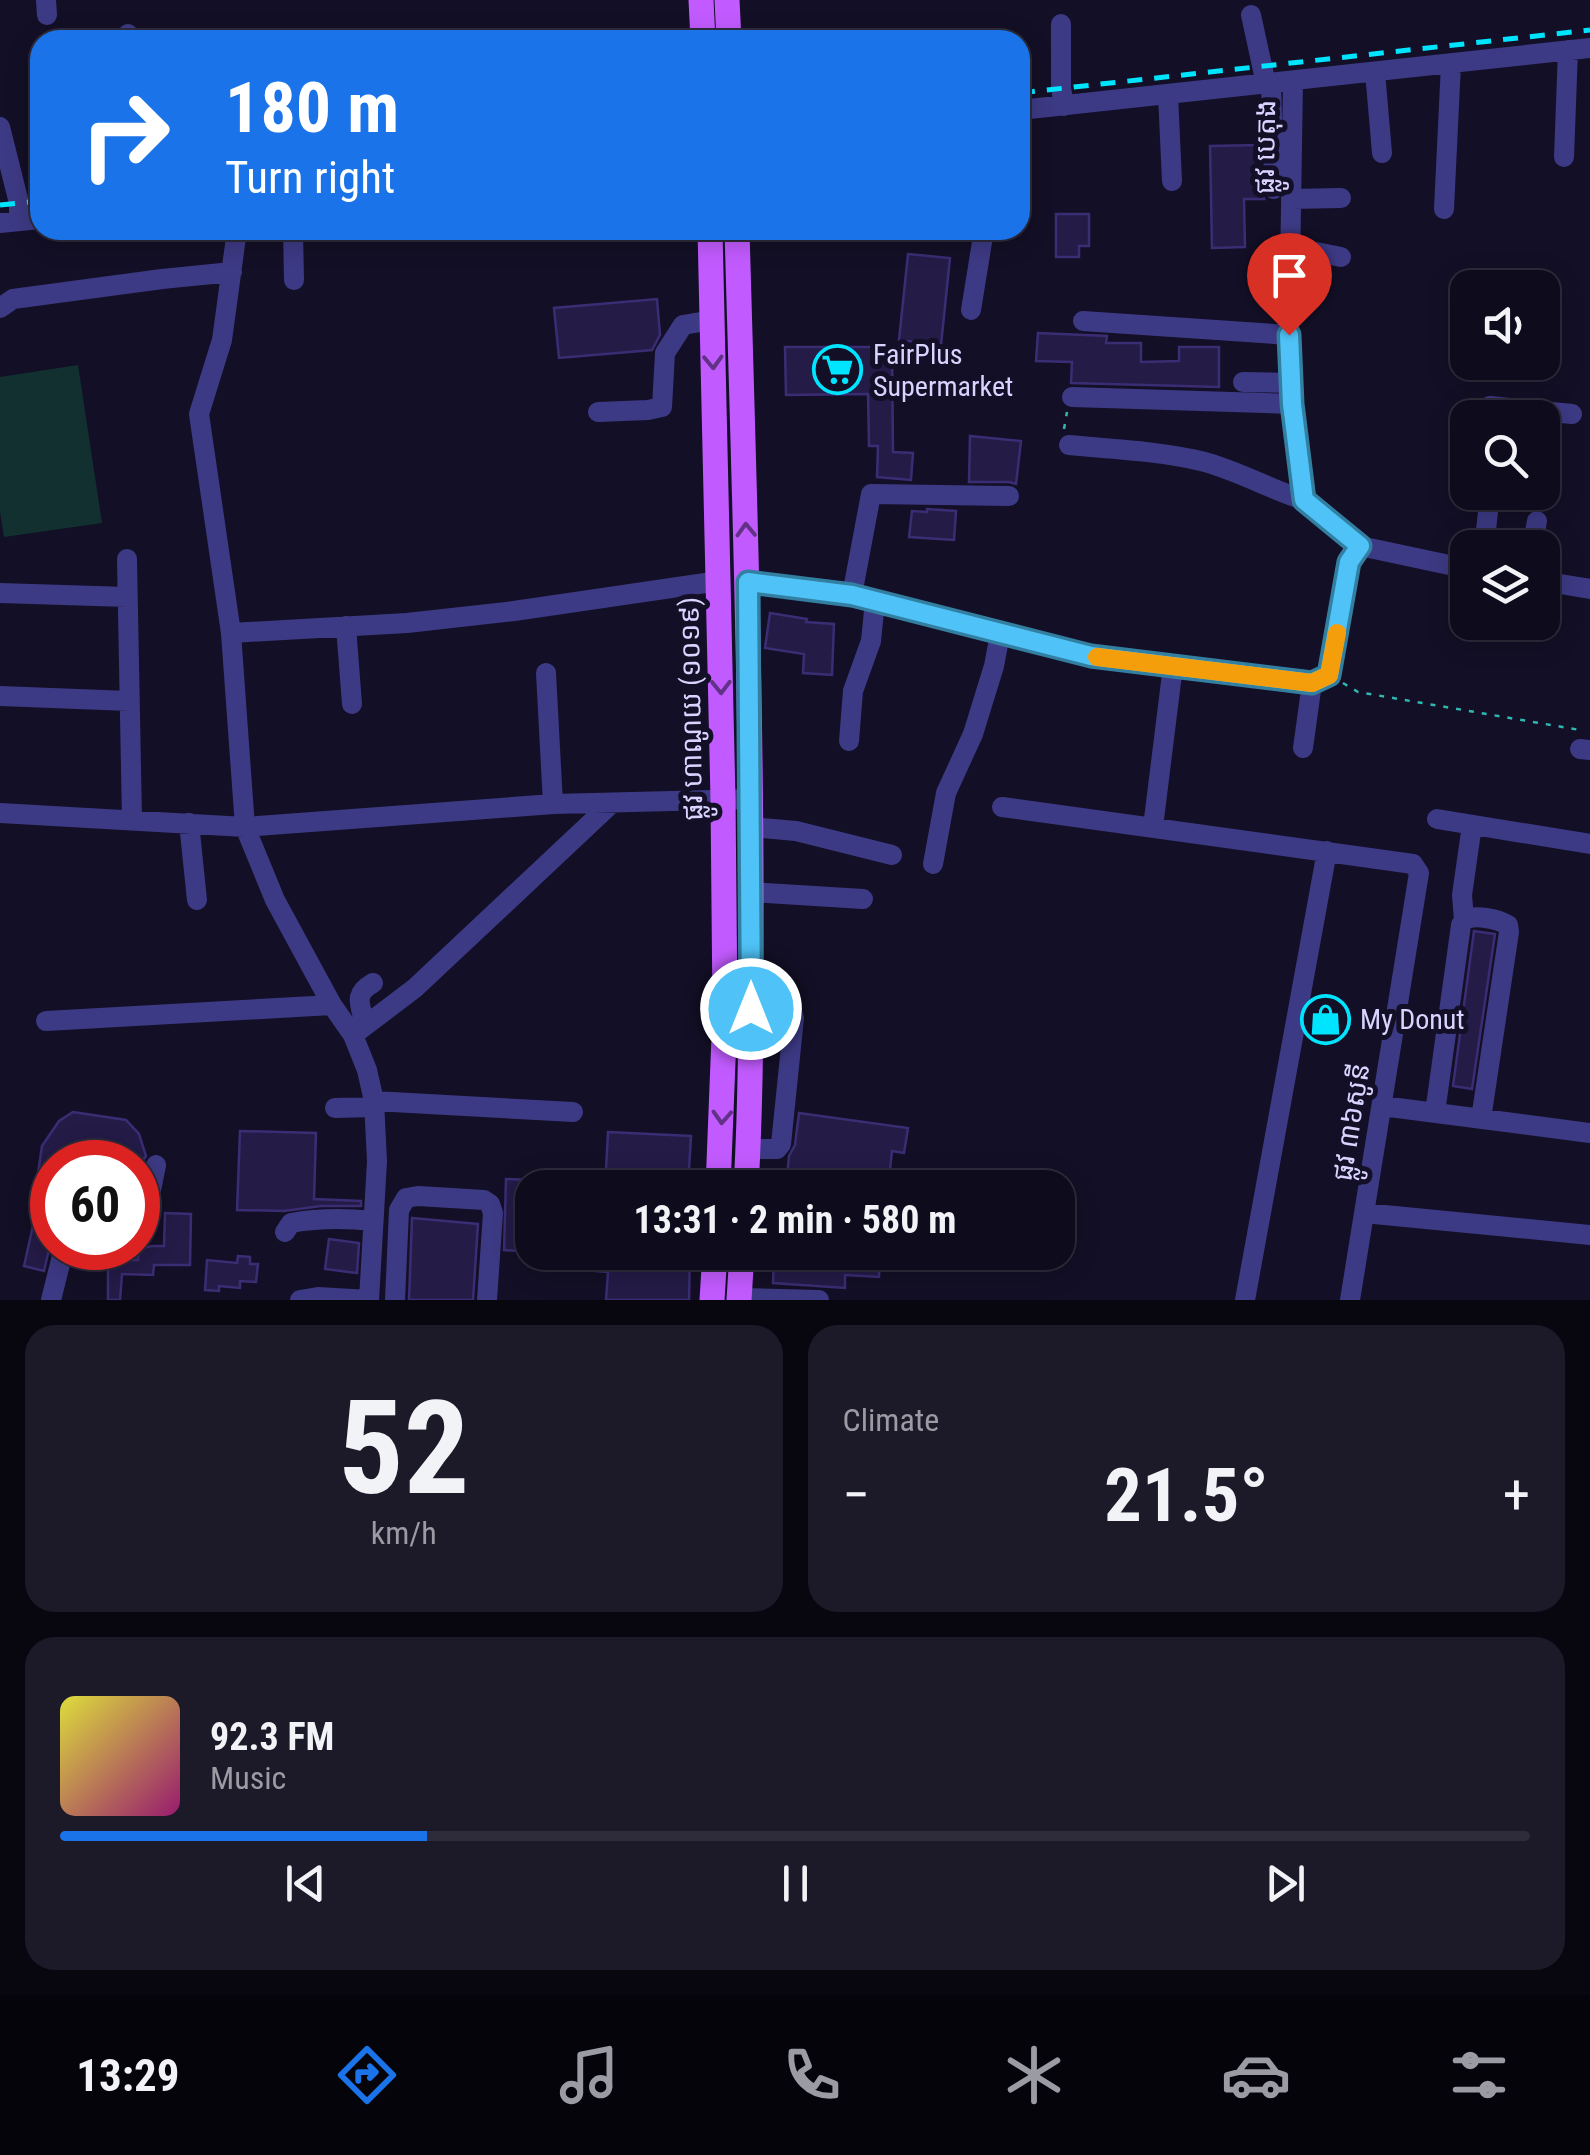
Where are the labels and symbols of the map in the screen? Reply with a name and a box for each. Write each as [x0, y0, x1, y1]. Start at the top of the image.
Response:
street label: ផ្លូវ បេតុង [1248, 99, 1291, 195]
pin [1247, 233, 1332, 336]
place label: FairPlus Supermarket [873, 338, 1013, 403]
supermarket icon: FairPlus Supermarket [812, 344, 864, 396]
one-way arrow [703, 355, 724, 371]
one-way arrow [736, 522, 757, 538]
street label: ផ្លូវ ហាណូយ (១០១៩) [673, 597, 718, 821]
one-way arrow [711, 680, 732, 696]
position arrow [699, 957, 803, 1061]
shop icon: My Donut [1299, 993, 1351, 1045]
place label: My Donut [1360, 1003, 1465, 1036]
street label: ផ្លូវ ៣៦សូនី [1325, 1061, 1385, 1185]
one-way arrow [712, 1110, 733, 1126]
speed limit sign: 60 [30, 1140, 160, 1270]

